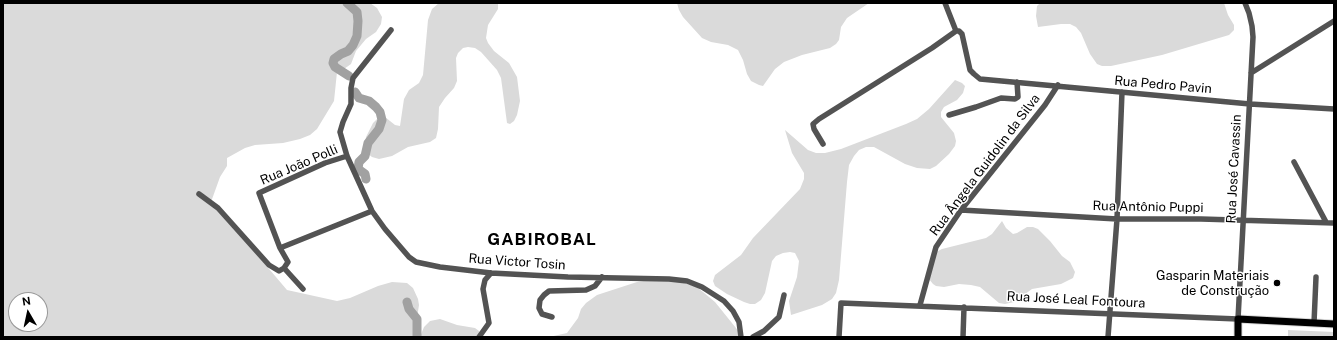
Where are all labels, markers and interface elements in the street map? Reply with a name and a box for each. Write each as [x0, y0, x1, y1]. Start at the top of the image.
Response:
street label: Rua Pedro Pavin [1114, 73, 1212, 97]
street label: Rua Ângela Guidolin da Silva [927, 91, 1043, 239]
street label: Rua José Cavassin [1223, 114, 1245, 224]
street label: Rua João Polli [258, 142, 340, 188]
street label: Rua Antônio Puppi [1092, 198, 1204, 216]
district label: GABIROBAL [487, 230, 597, 250]
street label: Rua Victor Tosin [468, 251, 566, 273]
place label: Gasparin Materiais de Construção [1156, 268, 1269, 299]
marker: Gasparin Materiais de Construção [1272, 278, 1282, 288]
street label: Rua José Leal Fontoura [1006, 289, 1146, 311]
north arrow [8, 292, 48, 332]
text: N [21, 295, 31, 308]

